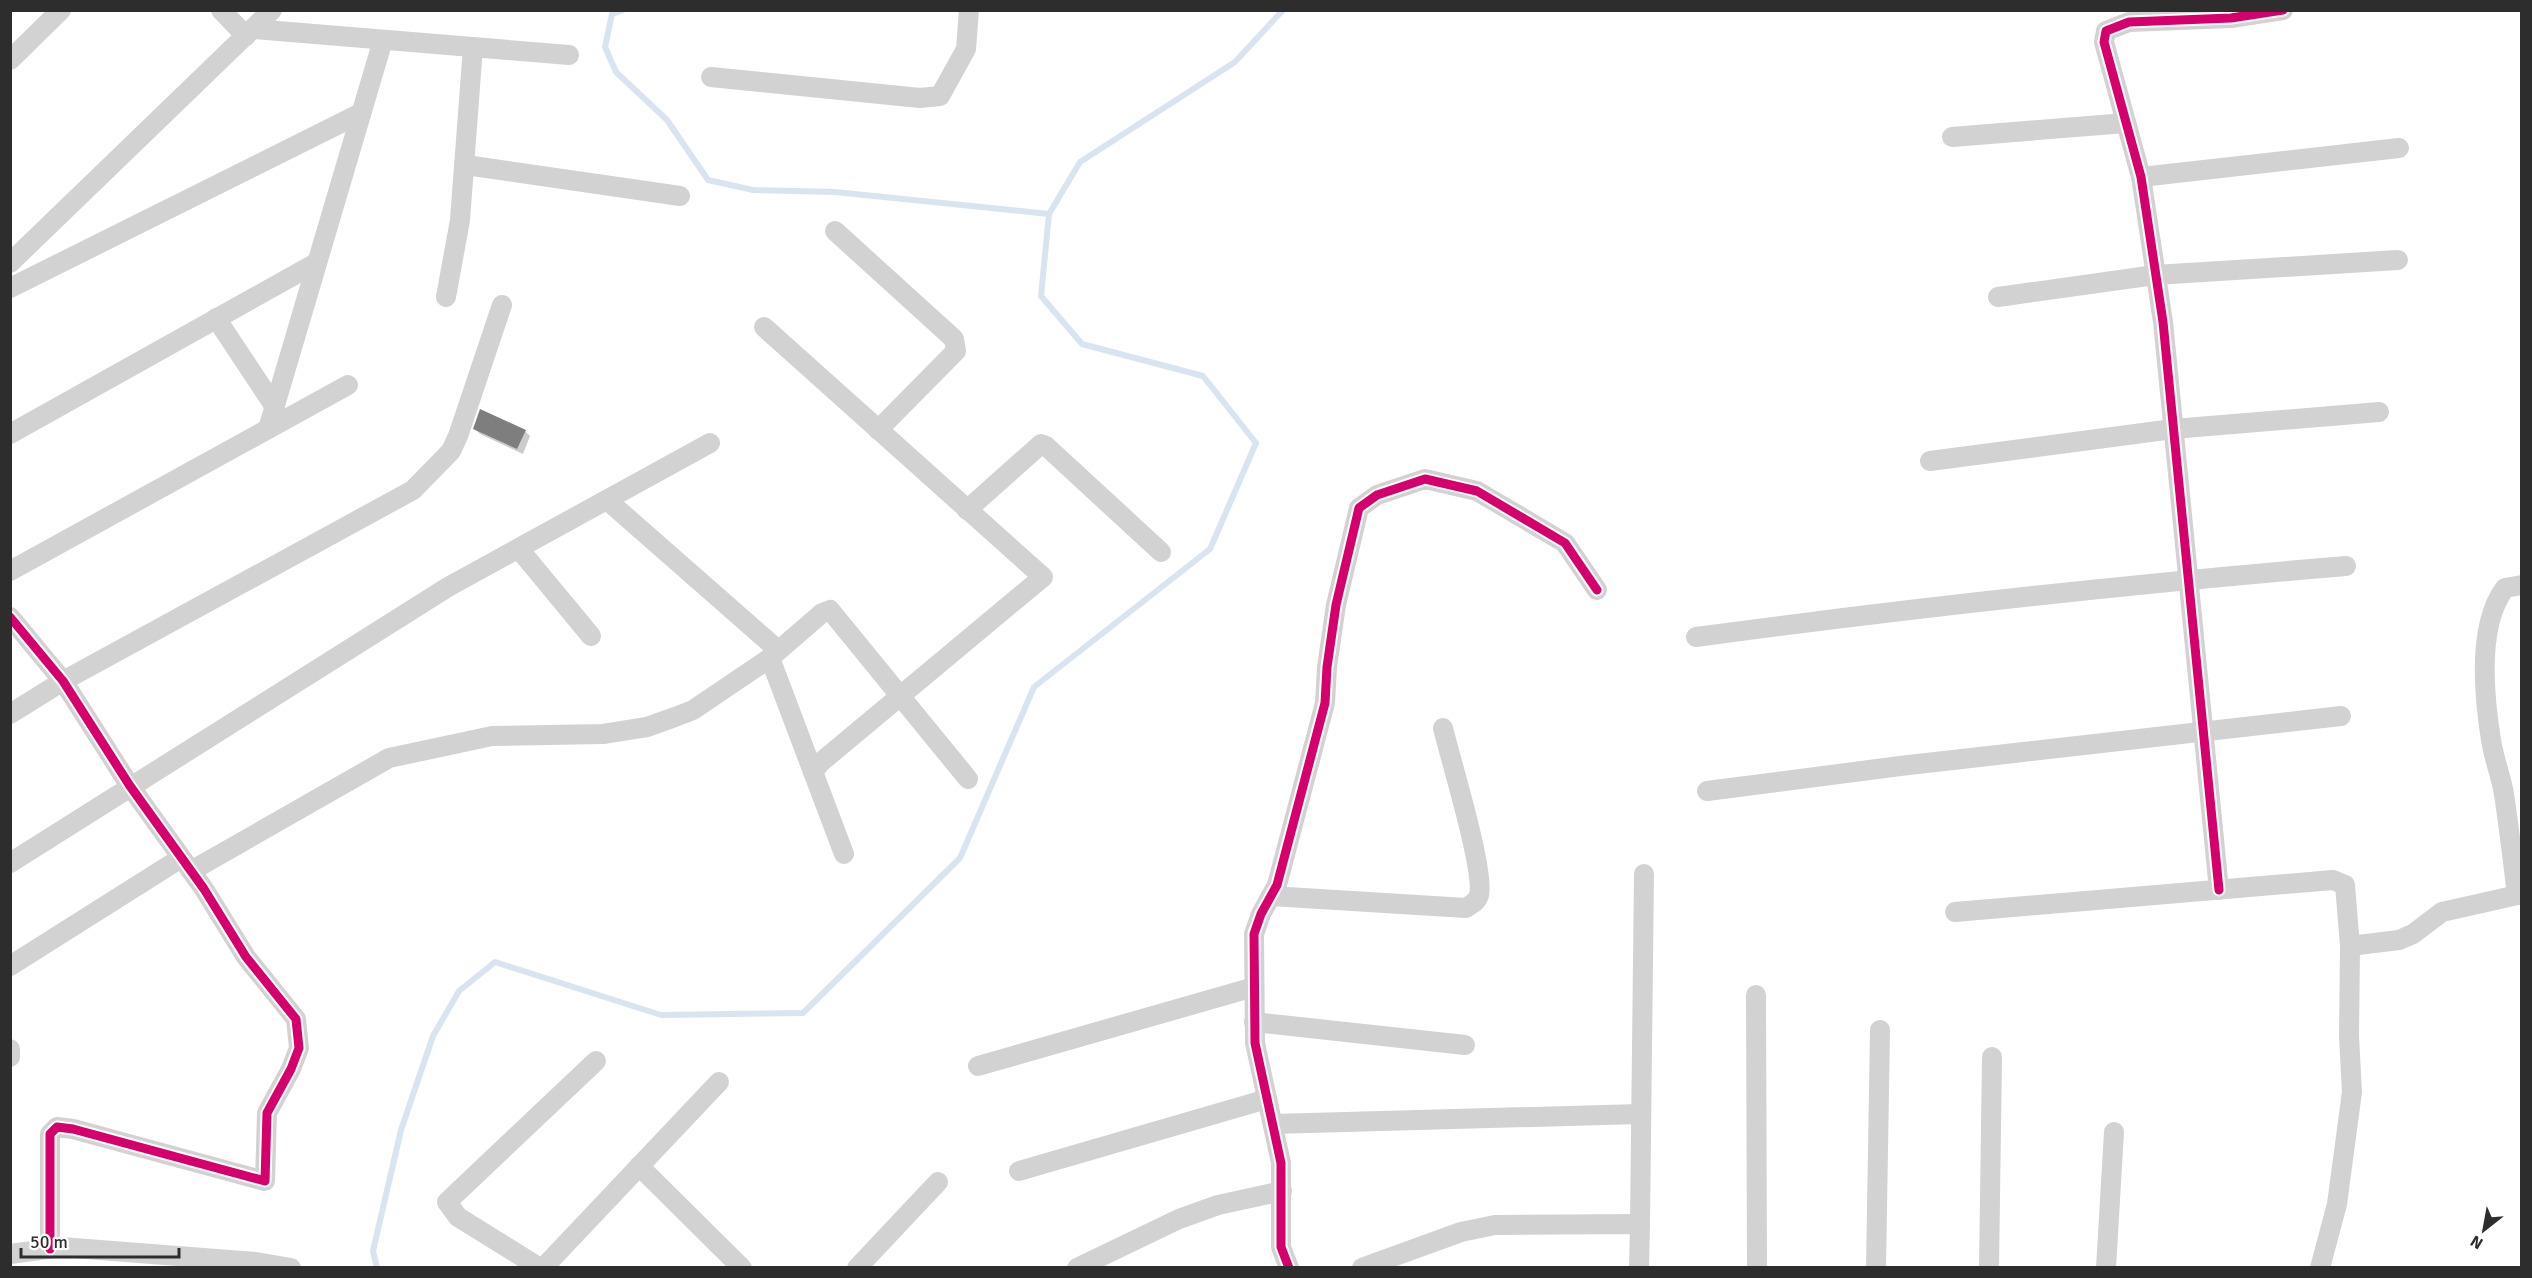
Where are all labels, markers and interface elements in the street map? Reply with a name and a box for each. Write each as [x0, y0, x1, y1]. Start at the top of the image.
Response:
north arrow [2454, 1200, 2514, 1260]
scale bar [21, 1221, 178, 1259]
text: 50 m [30, 1231, 68, 1253]
text: N [2467, 1231, 2487, 1253]

